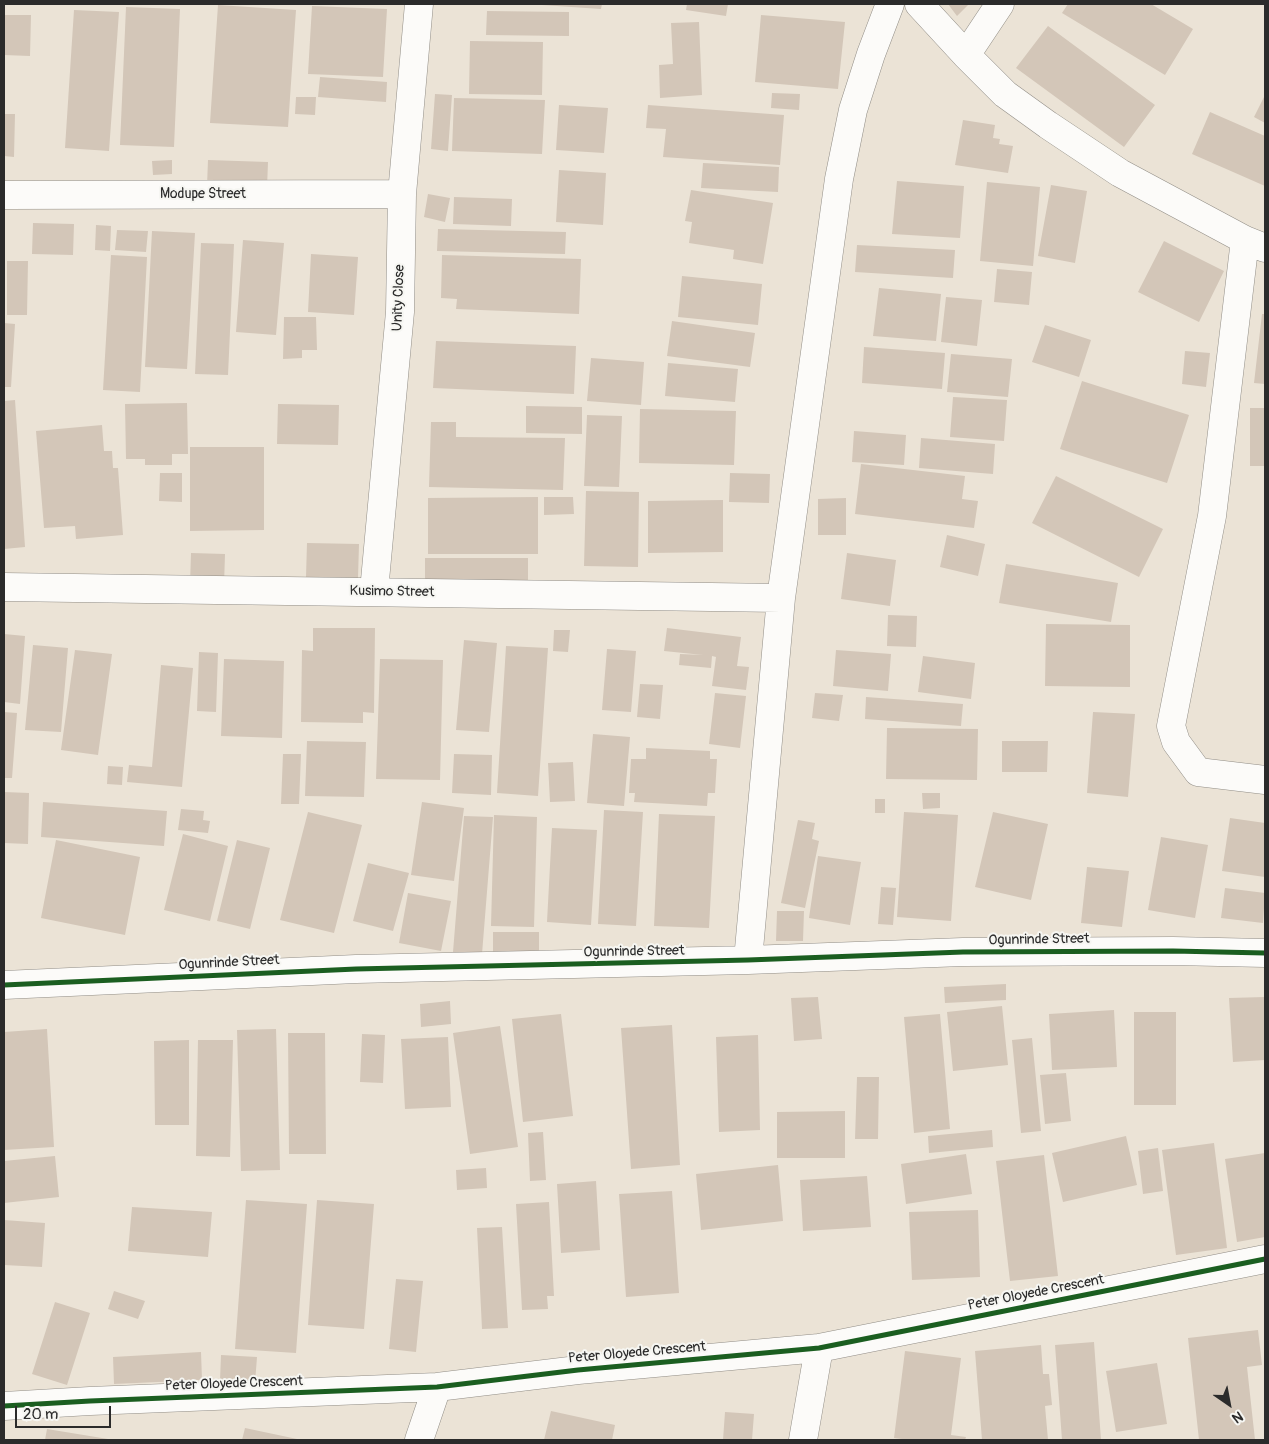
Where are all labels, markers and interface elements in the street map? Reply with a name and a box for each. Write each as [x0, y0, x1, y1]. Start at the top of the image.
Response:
street label: Modupe Street [160, 186, 246, 202]
street label: Unity Close [389, 264, 409, 332]
street label: Kusimo Street [349, 583, 435, 601]
street label: Ogunrinde Street [988, 931, 1090, 949]
street label: Ogunrinde Street [583, 943, 685, 961]
street label: Ogunrinde Street [178, 952, 280, 974]
street label: Peter Oloyede Crescent [967, 1272, 1105, 1314]
street label: Peter Oloyede Crescent [567, 1339, 707, 1367]
street label: Peter Oloyede Crescent [165, 1373, 303, 1395]
north arrow [1204, 1379, 1254, 1429]
scale bar [18, 1396, 114, 1428]
text: 20 m [23, 1405, 58, 1424]
text: N [1229, 1407, 1246, 1427]

